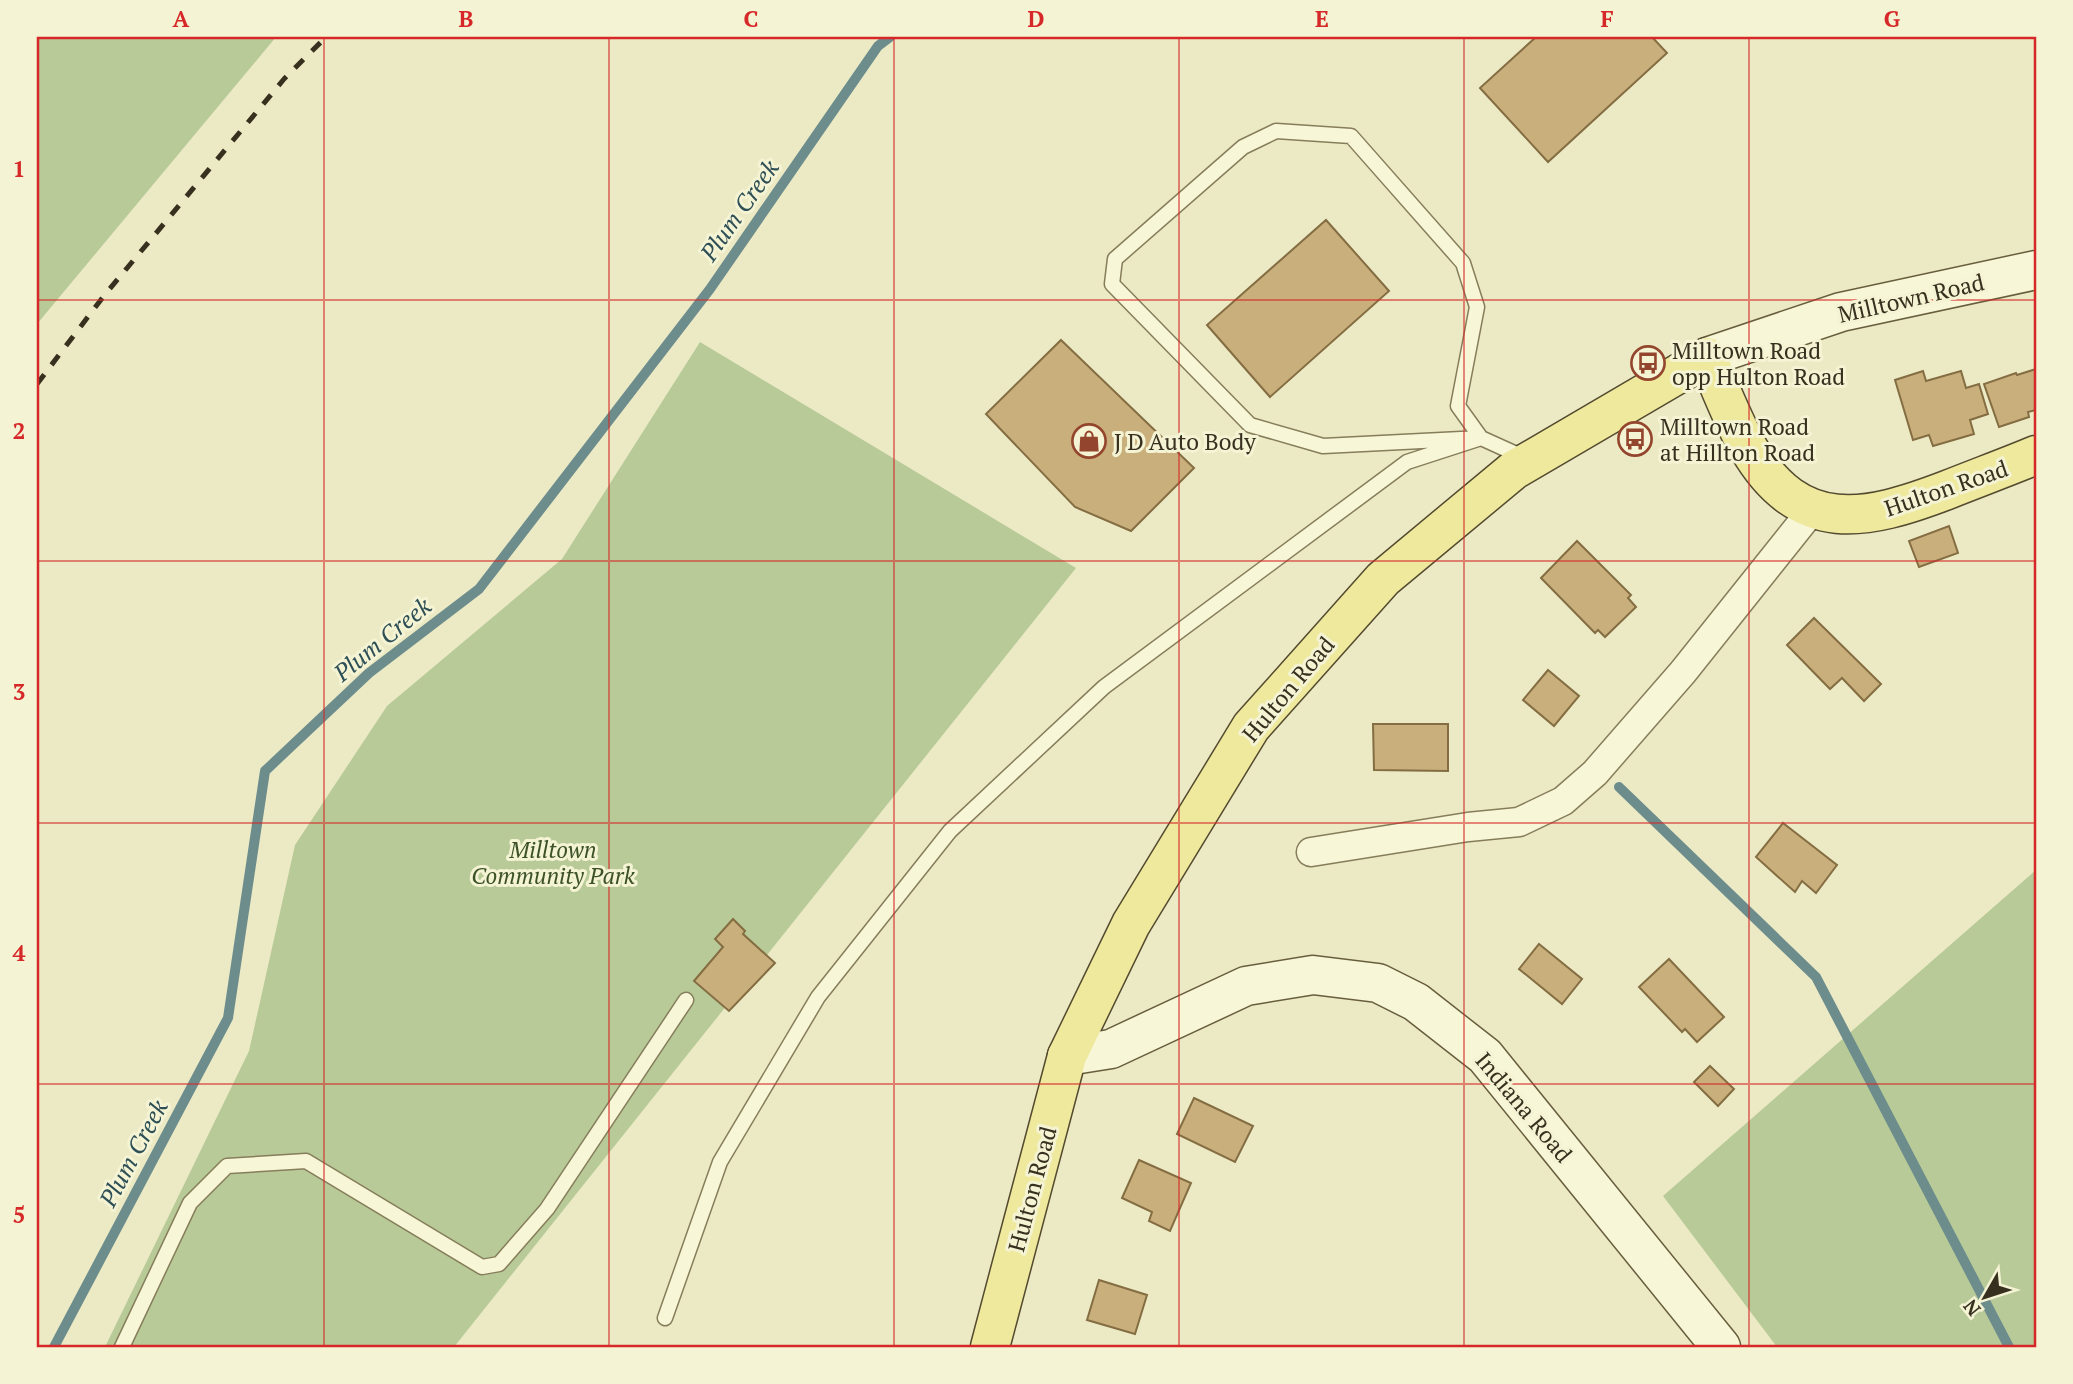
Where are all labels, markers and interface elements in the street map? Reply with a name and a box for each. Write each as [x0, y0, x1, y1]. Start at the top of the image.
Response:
text: A [173, 3, 190, 34]
text: B [459, 3, 474, 34]
text: C [744, 3, 759, 34]
text: D [1028, 3, 1045, 34]
text: E [1315, 3, 1329, 34]
text: F [1600, 3, 1614, 34]
text: G [1884, 3, 1901, 34]
text: 1 [13, 153, 26, 184]
water label: Plum Creek [692, 153, 786, 268]
street label: Milltown Road [1835, 266, 1987, 330]
place label: Milltown Road opp Hulton Road [1672, 335, 1845, 392]
bus stop icon: Milltown Road opp Hulton Road [1629, 344, 1667, 382]
place label: Milltown Road at Hillton Road [1660, 411, 1815, 468]
text: 2 [13, 415, 26, 446]
bus stop icon: Milltown Road at Hillton Road [1616, 420, 1654, 458]
shop icon: J D Auto Body [1070, 422, 1108, 460]
place label: J D Auto Body [1114, 426, 1256, 457]
street label: Hulton Road [1880, 452, 2012, 524]
water label: Plum Creek [326, 590, 438, 689]
street label: Hulton Road [1235, 630, 1341, 748]
text: 3 [13, 676, 26, 707]
park label: Milltown Community Park [471, 834, 636, 891]
text: 4 [13, 937, 26, 968]
street label: Indiana Road [1469, 1045, 1579, 1169]
water label: Plum Creek [91, 1094, 175, 1213]
street label: Hulton Road [1000, 1123, 1064, 1255]
text: 5 [13, 1199, 26, 1230]
north arrow [1951, 1262, 2021, 1332]
text: N [1957, 1294, 1986, 1321]

